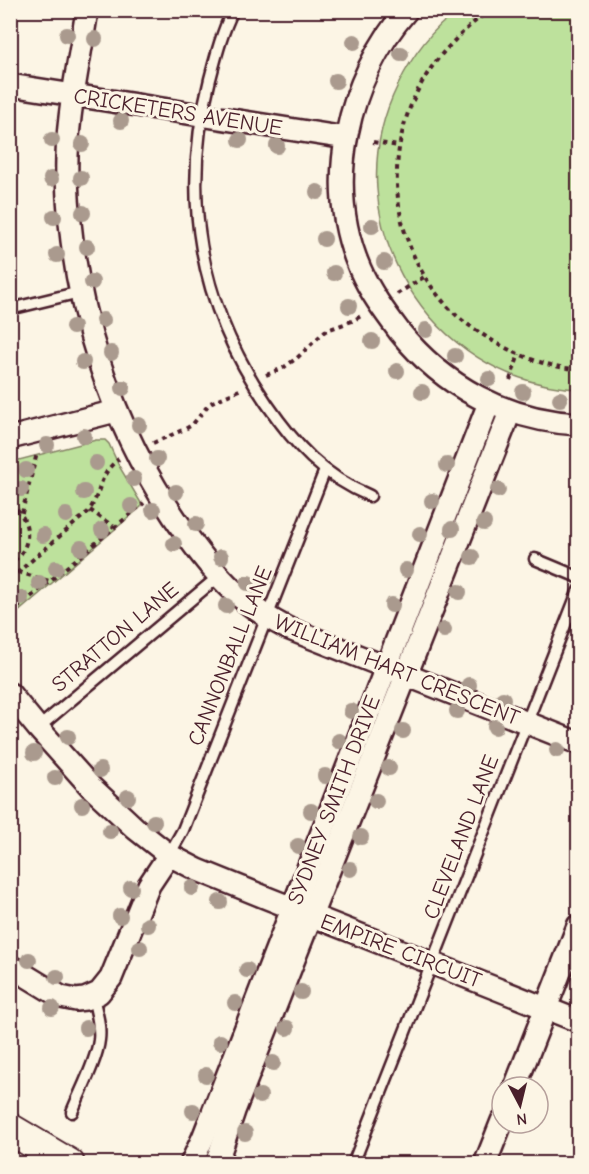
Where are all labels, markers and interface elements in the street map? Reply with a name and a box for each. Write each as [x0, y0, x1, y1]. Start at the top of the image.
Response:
street label: CRICKETERS AVENUE [72, 83, 284, 141]
street label: CANNONBALL LANE [182, 563, 278, 749]
street label: STRATTON LANE [46, 576, 184, 698]
street label: WILLIAM HART CRESCENT [271, 609, 524, 731]
street label: SYDNEY SMITH DRIVE [282, 692, 386, 908]
street label: CLEVELAND LANE [418, 751, 504, 923]
street label: EMPIRE CIRCUIT [317, 908, 486, 994]
north arrow [490, 1075, 550, 1135]
text: N [515, 1109, 528, 1128]

